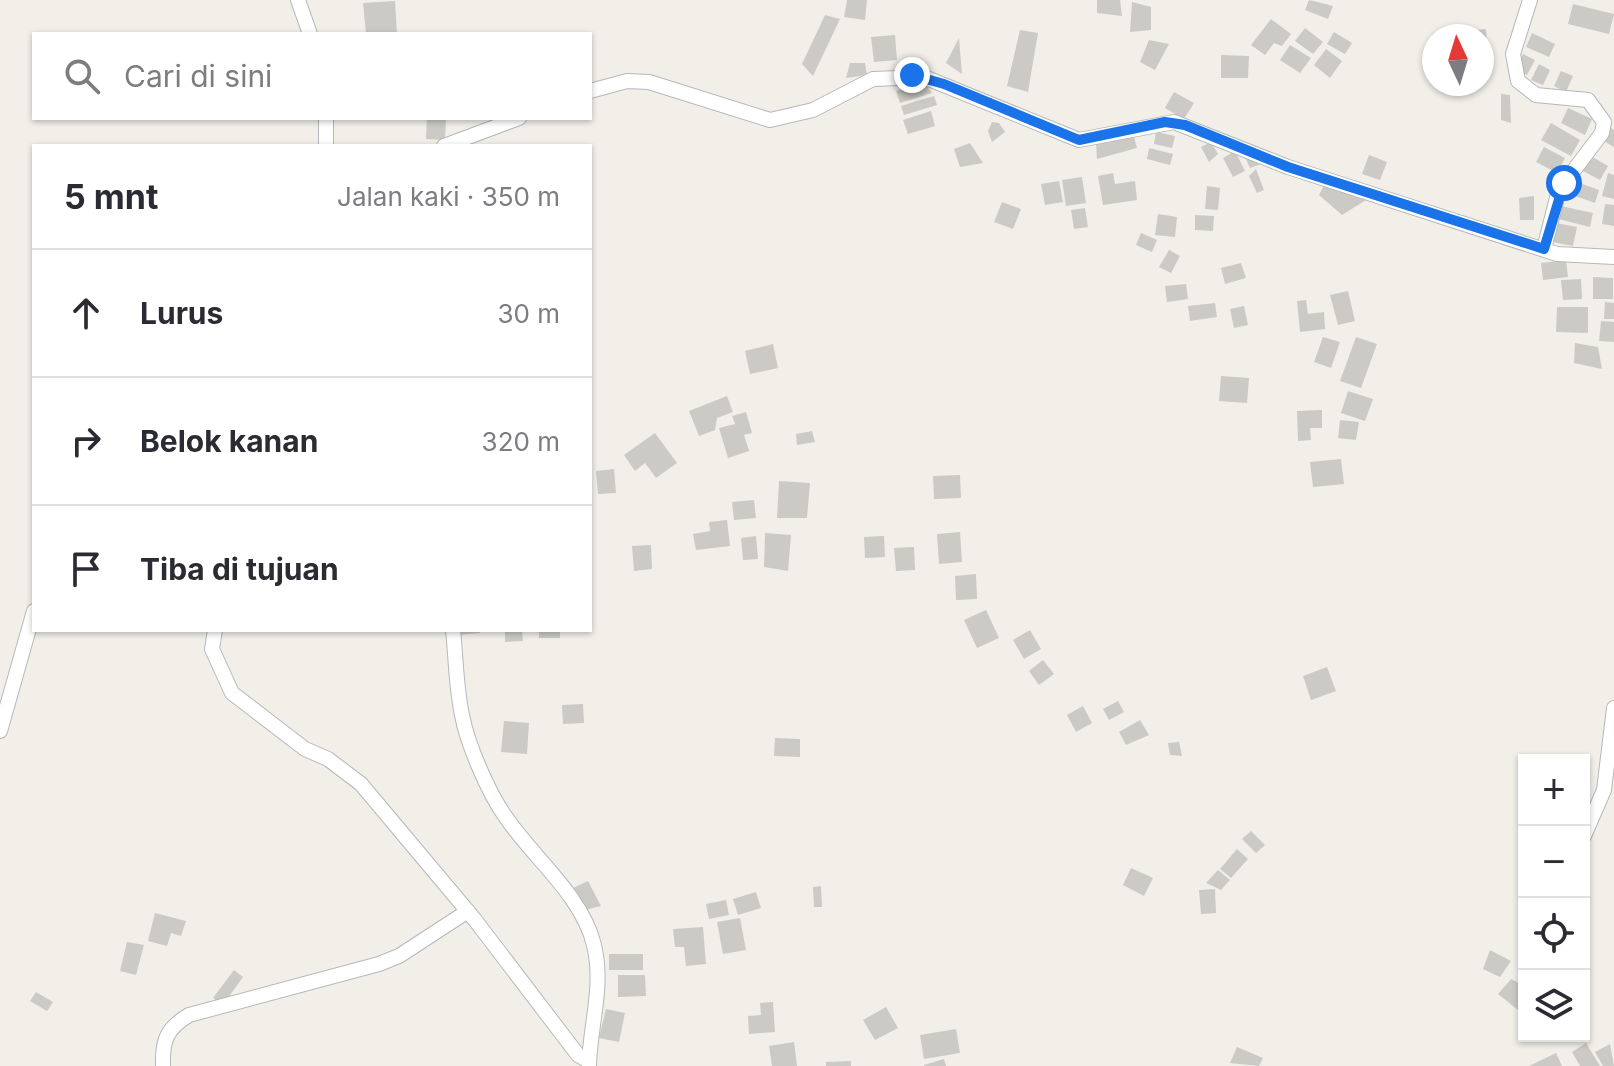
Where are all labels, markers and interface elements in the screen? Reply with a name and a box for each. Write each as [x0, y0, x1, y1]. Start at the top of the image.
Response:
north arrow [1422, 24, 1494, 96]
search box [32, 32, 592, 120]
icon: search [60, 54, 104, 98]
route end [894, 57, 930, 93]
text: Cari di sini [124, 58, 272, 94]
route start [1546, 165, 1582, 201]
text: 5 mnt [64, 176, 158, 217]
text: Jalan kaki · 350 m [337, 181, 560, 212]
icon: ahead [64, 291, 108, 335]
text: Lurus [140, 295, 223, 331]
text: 30 m [497, 298, 560, 329]
icon: right [64, 419, 108, 463]
text: Belok kanan [140, 423, 318, 459]
text: 320 m [482, 426, 560, 457]
icon: arrive [64, 547, 108, 591]
text: Tiba di tujuan [140, 551, 339, 587]
map controls [1518, 754, 1590, 1042]
button: + [1518, 754, 1590, 826]
button: − [1518, 826, 1590, 898]
button: locate [1518, 898, 1590, 970]
button: layers [1518, 970, 1590, 1042]

